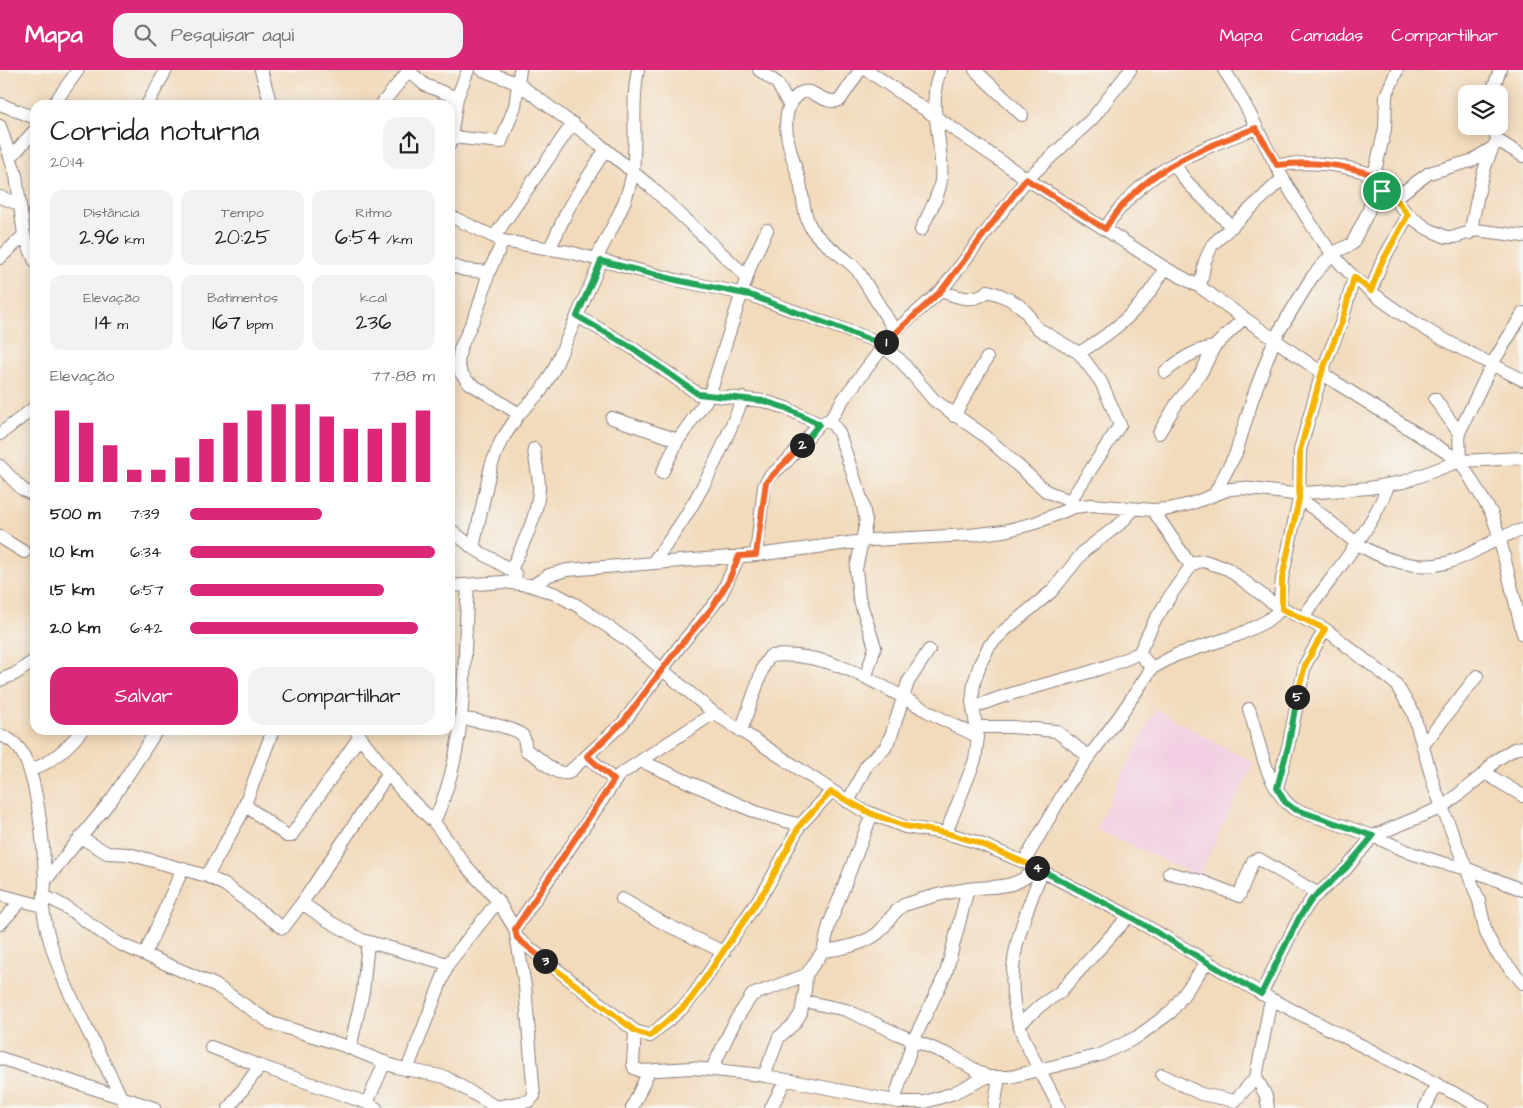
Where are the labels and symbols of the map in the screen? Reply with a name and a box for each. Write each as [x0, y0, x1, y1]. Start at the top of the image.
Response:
pin [1361, 170, 1403, 212]
pin: 1 [874, 330, 898, 354]
pin: 2 [790, 432, 814, 458]
pin: 5 [1284, 684, 1310, 710]
pin: 4 [1024, 856, 1050, 880]
pin: 3 [532, 948, 558, 974]

